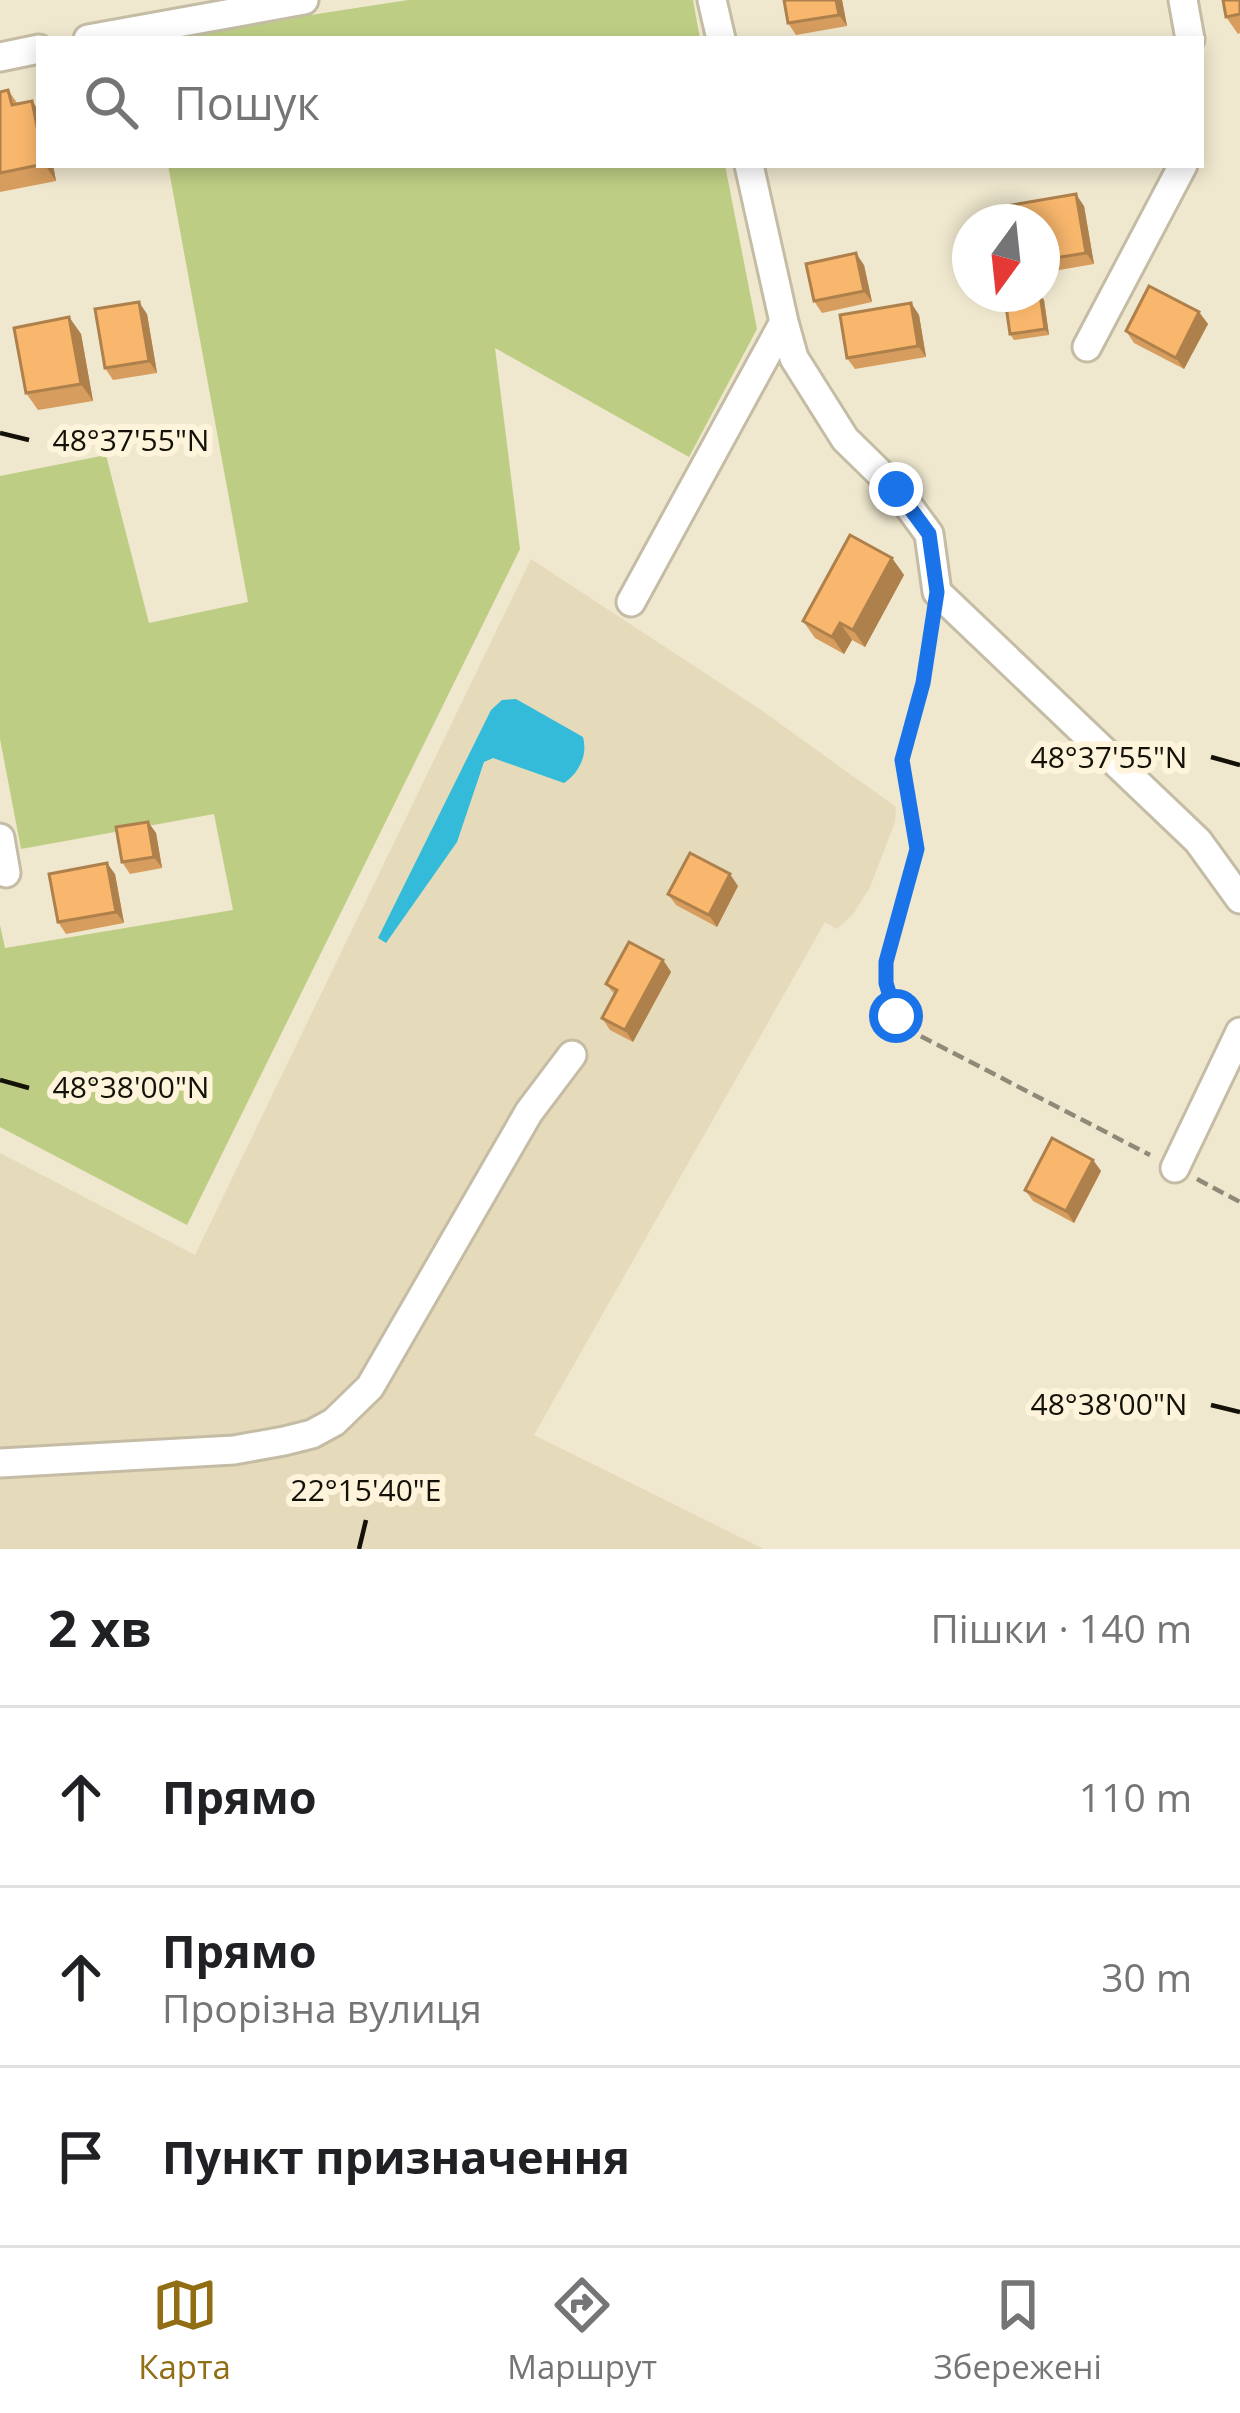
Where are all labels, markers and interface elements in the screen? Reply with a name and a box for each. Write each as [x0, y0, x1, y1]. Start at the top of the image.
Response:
search box [36, 36, 1204, 168]
icon: search [78, 69, 144, 135]
text: Пошук [174, 72, 320, 133]
north arrow [952, 204, 1060, 312]
text: 48°37'55"N [53, 419, 209, 460]
route end [869, 462, 923, 516]
text: 48°37'55"N [1031, 736, 1187, 777]
route start [869, 989, 923, 1043]
text: 48°38'00"N [53, 1066, 209, 1107]
text: 48°38'00"N [1031, 1383, 1187, 1424]
text: 22°15'40"E [291, 1469, 441, 1510]
text: 2 хв [48, 1592, 152, 1662]
text: Пішки · 140 m [930, 1601, 1192, 1654]
icon: ahead [48, 1764, 114, 1830]
text: Прямо [162, 1766, 317, 1827]
text: 110 m [1079, 1770, 1192, 1823]
text: Прямо [162, 1920, 317, 1981]
icon: ahead [48, 1944, 114, 2010]
text: 30 m [1101, 1950, 1192, 2003]
text: Прорізна вулиця [162, 1981, 482, 2034]
icon: arrive [48, 2124, 114, 2190]
text: Пункт призначення [162, 2126, 630, 2187]
tab: Карта [138, 2272, 231, 2389]
tab: Маршрут [507, 2272, 657, 2389]
tab: Збережені [934, 2272, 1102, 2389]

